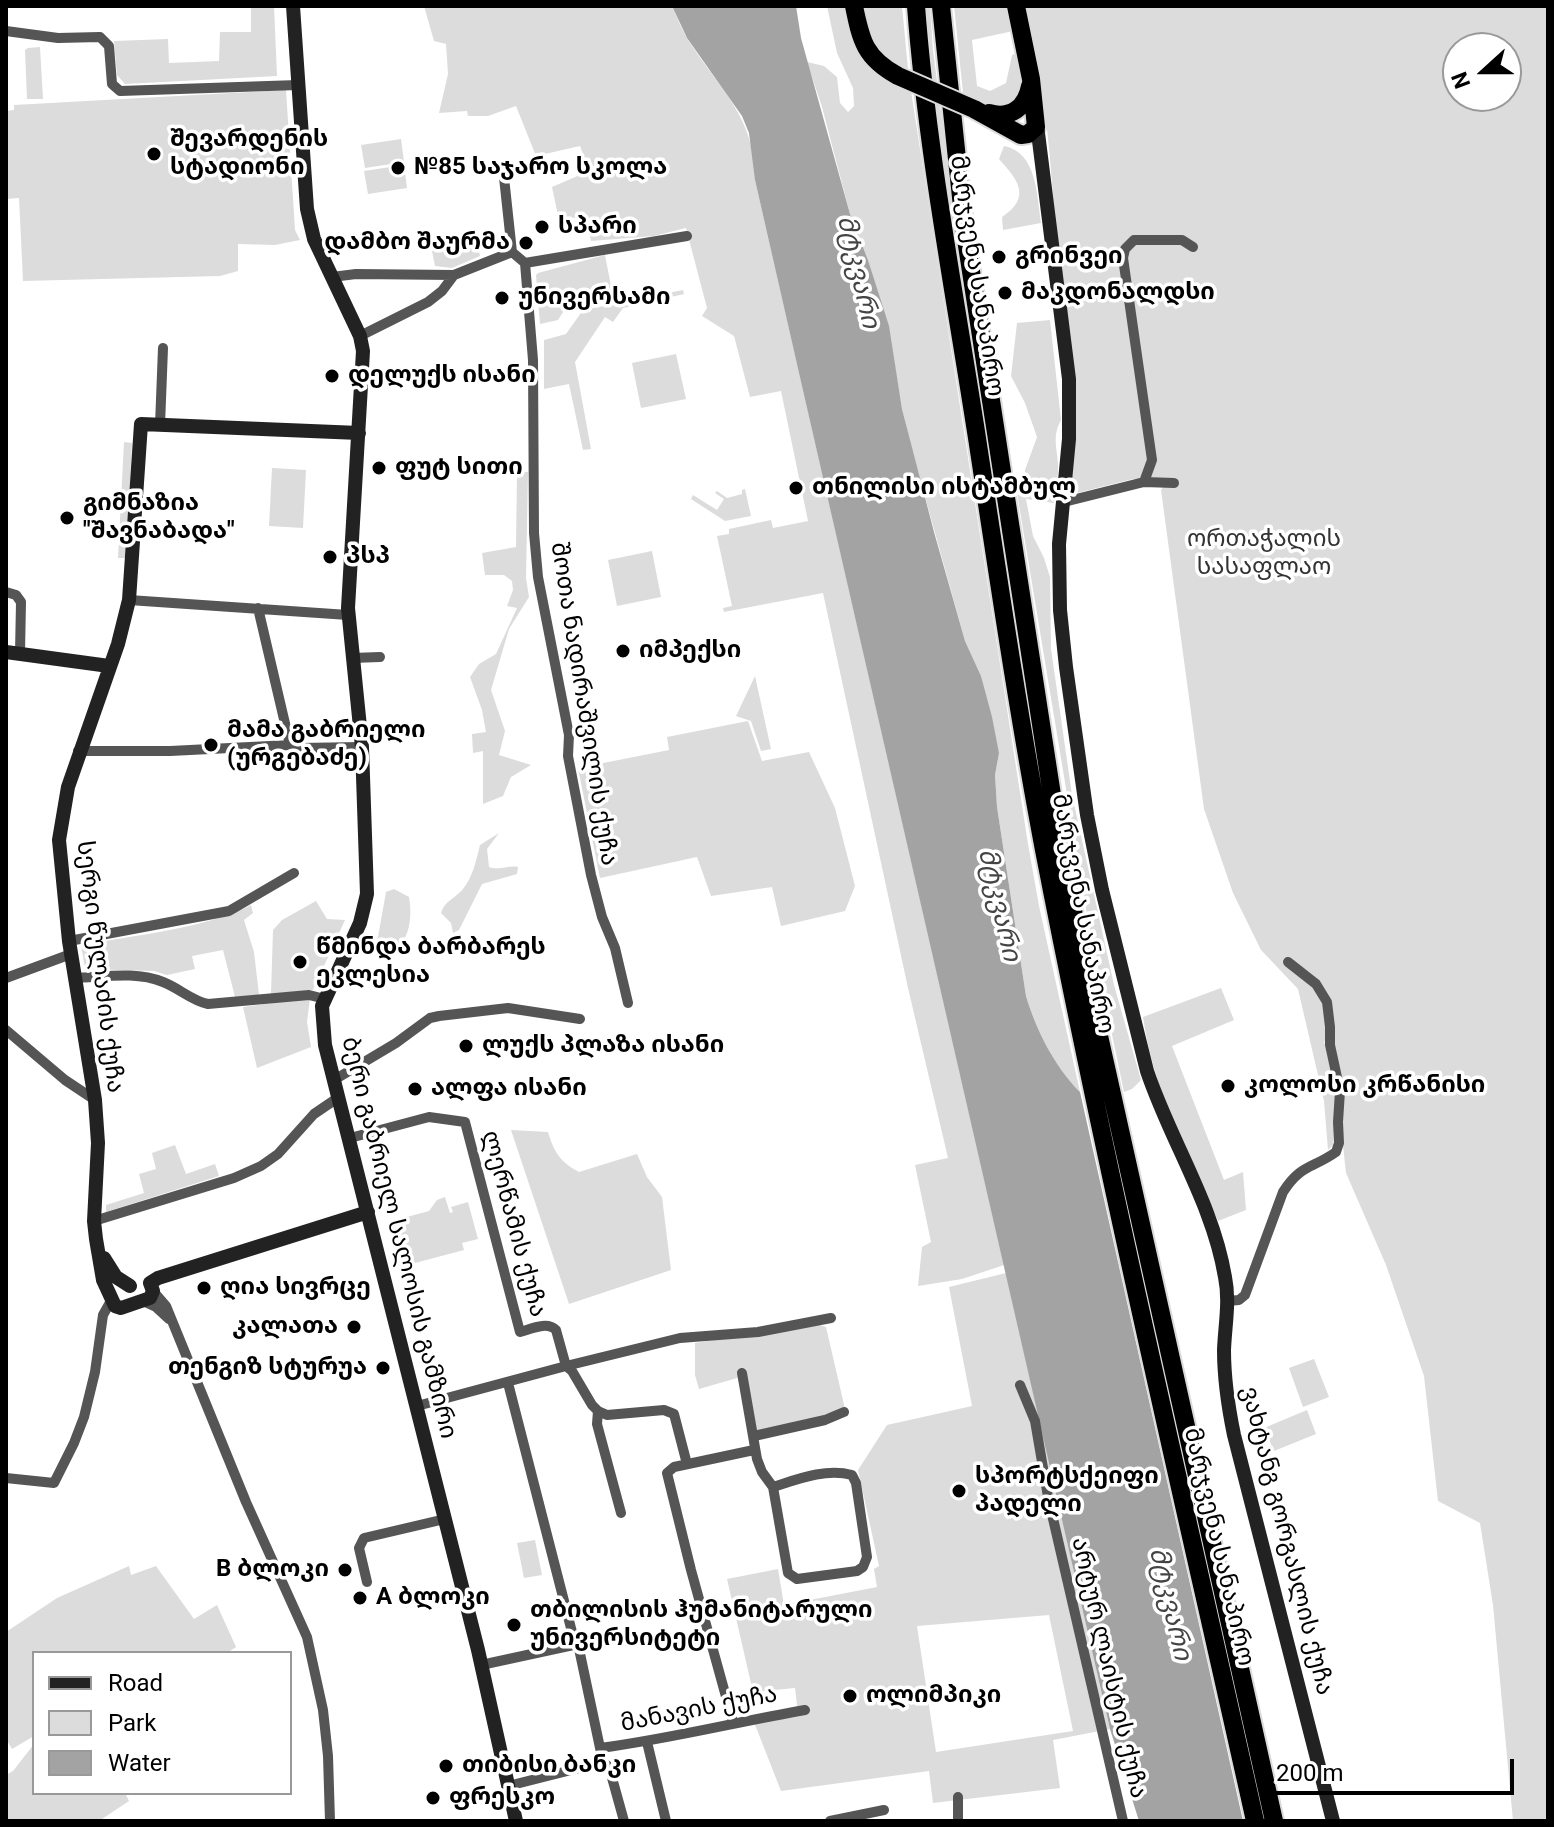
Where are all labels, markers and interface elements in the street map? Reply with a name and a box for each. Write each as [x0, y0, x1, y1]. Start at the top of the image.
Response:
north arrow [1442, 32, 1522, 112]
text: N [1447, 68, 1475, 92]
place label: შევარდენის სტადიონი [170, 126, 328, 182]
marker: შევარდენის სტადიონი [145, 145, 163, 163]
street label: მარჯვენა სანაპირო [943, 153, 1009, 399]
place label: №85 საჯარო სკოლა [414, 154, 667, 182]
marker: №85 საჯარო სკოლა [389, 159, 407, 177]
place label: სპარი [558, 213, 637, 241]
water label: მტკვარი [829, 213, 885, 331]
marker: სპარი [533, 218, 551, 236]
place label: დამბო შაურმა [324, 229, 510, 257]
marker: დამბო შაურმა [517, 234, 535, 252]
place label: გრინვეი [1015, 243, 1123, 271]
marker: გრინვეი [990, 248, 1008, 266]
place label: მაკდონალდსი [1021, 279, 1215, 307]
place label: უნივერსამი [518, 284, 671, 312]
marker: მაკდონალდსი [996, 284, 1014, 302]
marker: უნივერსამი [493, 289, 511, 307]
place label: დელუქს ისანი [348, 362, 536, 390]
marker: დელუქს ისანი [323, 367, 341, 385]
place label: ფუტ სითი [395, 454, 523, 482]
marker: ფუტ სითი [370, 459, 388, 477]
place label: თნილისი ისტამბულ [812, 474, 1076, 502]
marker: თნილისი ისტამბულ [787, 479, 805, 497]
place label: გიმნაზია "შავნაბადა" [83, 490, 235, 546]
marker: გიმნაზია "შავნაბადა" [58, 509, 76, 527]
park label: ორთაჭალის სასაფლაო [1187, 526, 1341, 582]
street label: შოთა ნადირაშვილის ქუჩა [543, 540, 623, 868]
place label: პსპ [346, 543, 390, 571]
marker: პსპ [321, 548, 339, 566]
place label: იმპექსი [639, 637, 741, 665]
marker: იმპექსი [614, 642, 632, 660]
place label: მამა გაბრიელი (ურგებაძე) [227, 717, 425, 773]
marker: მამა გაბრიელი (ურგებაძე) [202, 736, 220, 754]
street label: მარჯვენა სანაპირო [1045, 792, 1119, 1036]
street label: სერგი წულაძის ქუჩა [69, 839, 129, 1095]
water label: მტკვარი [970, 846, 1026, 964]
place label: წმინდა ბარბარეს ეკლესია [316, 934, 546, 990]
marker: წმინდა ბარბარეს ეკლესია [291, 953, 309, 971]
place label: ლუქს პლაზა ისანი [482, 1032, 724, 1060]
street label: ბერი გაბრიელ სალოსის გამზირი [334, 1034, 462, 1442]
marker: ლუქს პლაზა ისანი [457, 1037, 475, 1055]
place label: კოლოსი კრწანისი [1244, 1072, 1485, 1100]
place label: ალფა ისანი [431, 1075, 587, 1103]
marker: კოლოსი კრწანისი [1219, 1077, 1237, 1095]
marker: ალფა ისანი [406, 1080, 424, 1098]
street label: ლერწამის ქუჩა [474, 1128, 552, 1320]
place label: ღია სივრცე [220, 1274, 371, 1302]
marker: ღია სივრცე [195, 1279, 213, 1297]
place label: კალათა [232, 1313, 338, 1341]
marker: კალათა [345, 1318, 363, 1336]
place label: თენგიზ სტურუა [168, 1354, 367, 1382]
marker: თენგიზ სტურუა [374, 1359, 392, 1377]
street label: ვახტანგ გორგასლის ქუჩა [1234, 1384, 1338, 1698]
street label: მარჯვენა სანაპირო [1177, 1425, 1259, 1669]
place label: სპორტსქეიფი პადელი [975, 1463, 1159, 1519]
marker: სპორტსქეიფი პადელი [950, 1482, 968, 1500]
street label: არტურ ლაისტის ქუჩა [1064, 1535, 1152, 1801]
water label: მტკვარი [1141, 1545, 1197, 1663]
place label: B ბლოკი [216, 1556, 329, 1584]
marker: B ბლოკი [336, 1561, 354, 1579]
place label: A ბლოკი [376, 1584, 490, 1612]
marker: A ბლოკი [351, 1589, 369, 1607]
place label: თბილისის ჰუმანიტარული უნივერსიტეტი [530, 1597, 873, 1653]
marker: თბილისის ჰუმანიტარული უნივერსიტეტი [505, 1616, 523, 1634]
legend [32, 1651, 292, 1795]
text: Road [108, 1669, 163, 1697]
street label: მანავის ქუჩა [618, 1681, 780, 1739]
place label: ოლიმპიკი [866, 1682, 1001, 1710]
marker: ოლიმპიკი [841, 1687, 859, 1705]
text: Park [108, 1709, 156, 1737]
scale bar [1266, 1743, 1518, 1793]
text: Water [108, 1749, 171, 1777]
place label: თიბისი ბანკი [462, 1752, 636, 1780]
marker: თიბისი ბანკი [437, 1757, 455, 1775]
text: 200 m [1276, 1759, 1343, 1787]
place label: ფრესკო [449, 1784, 555, 1812]
marker: ფრესკო [424, 1789, 442, 1807]

